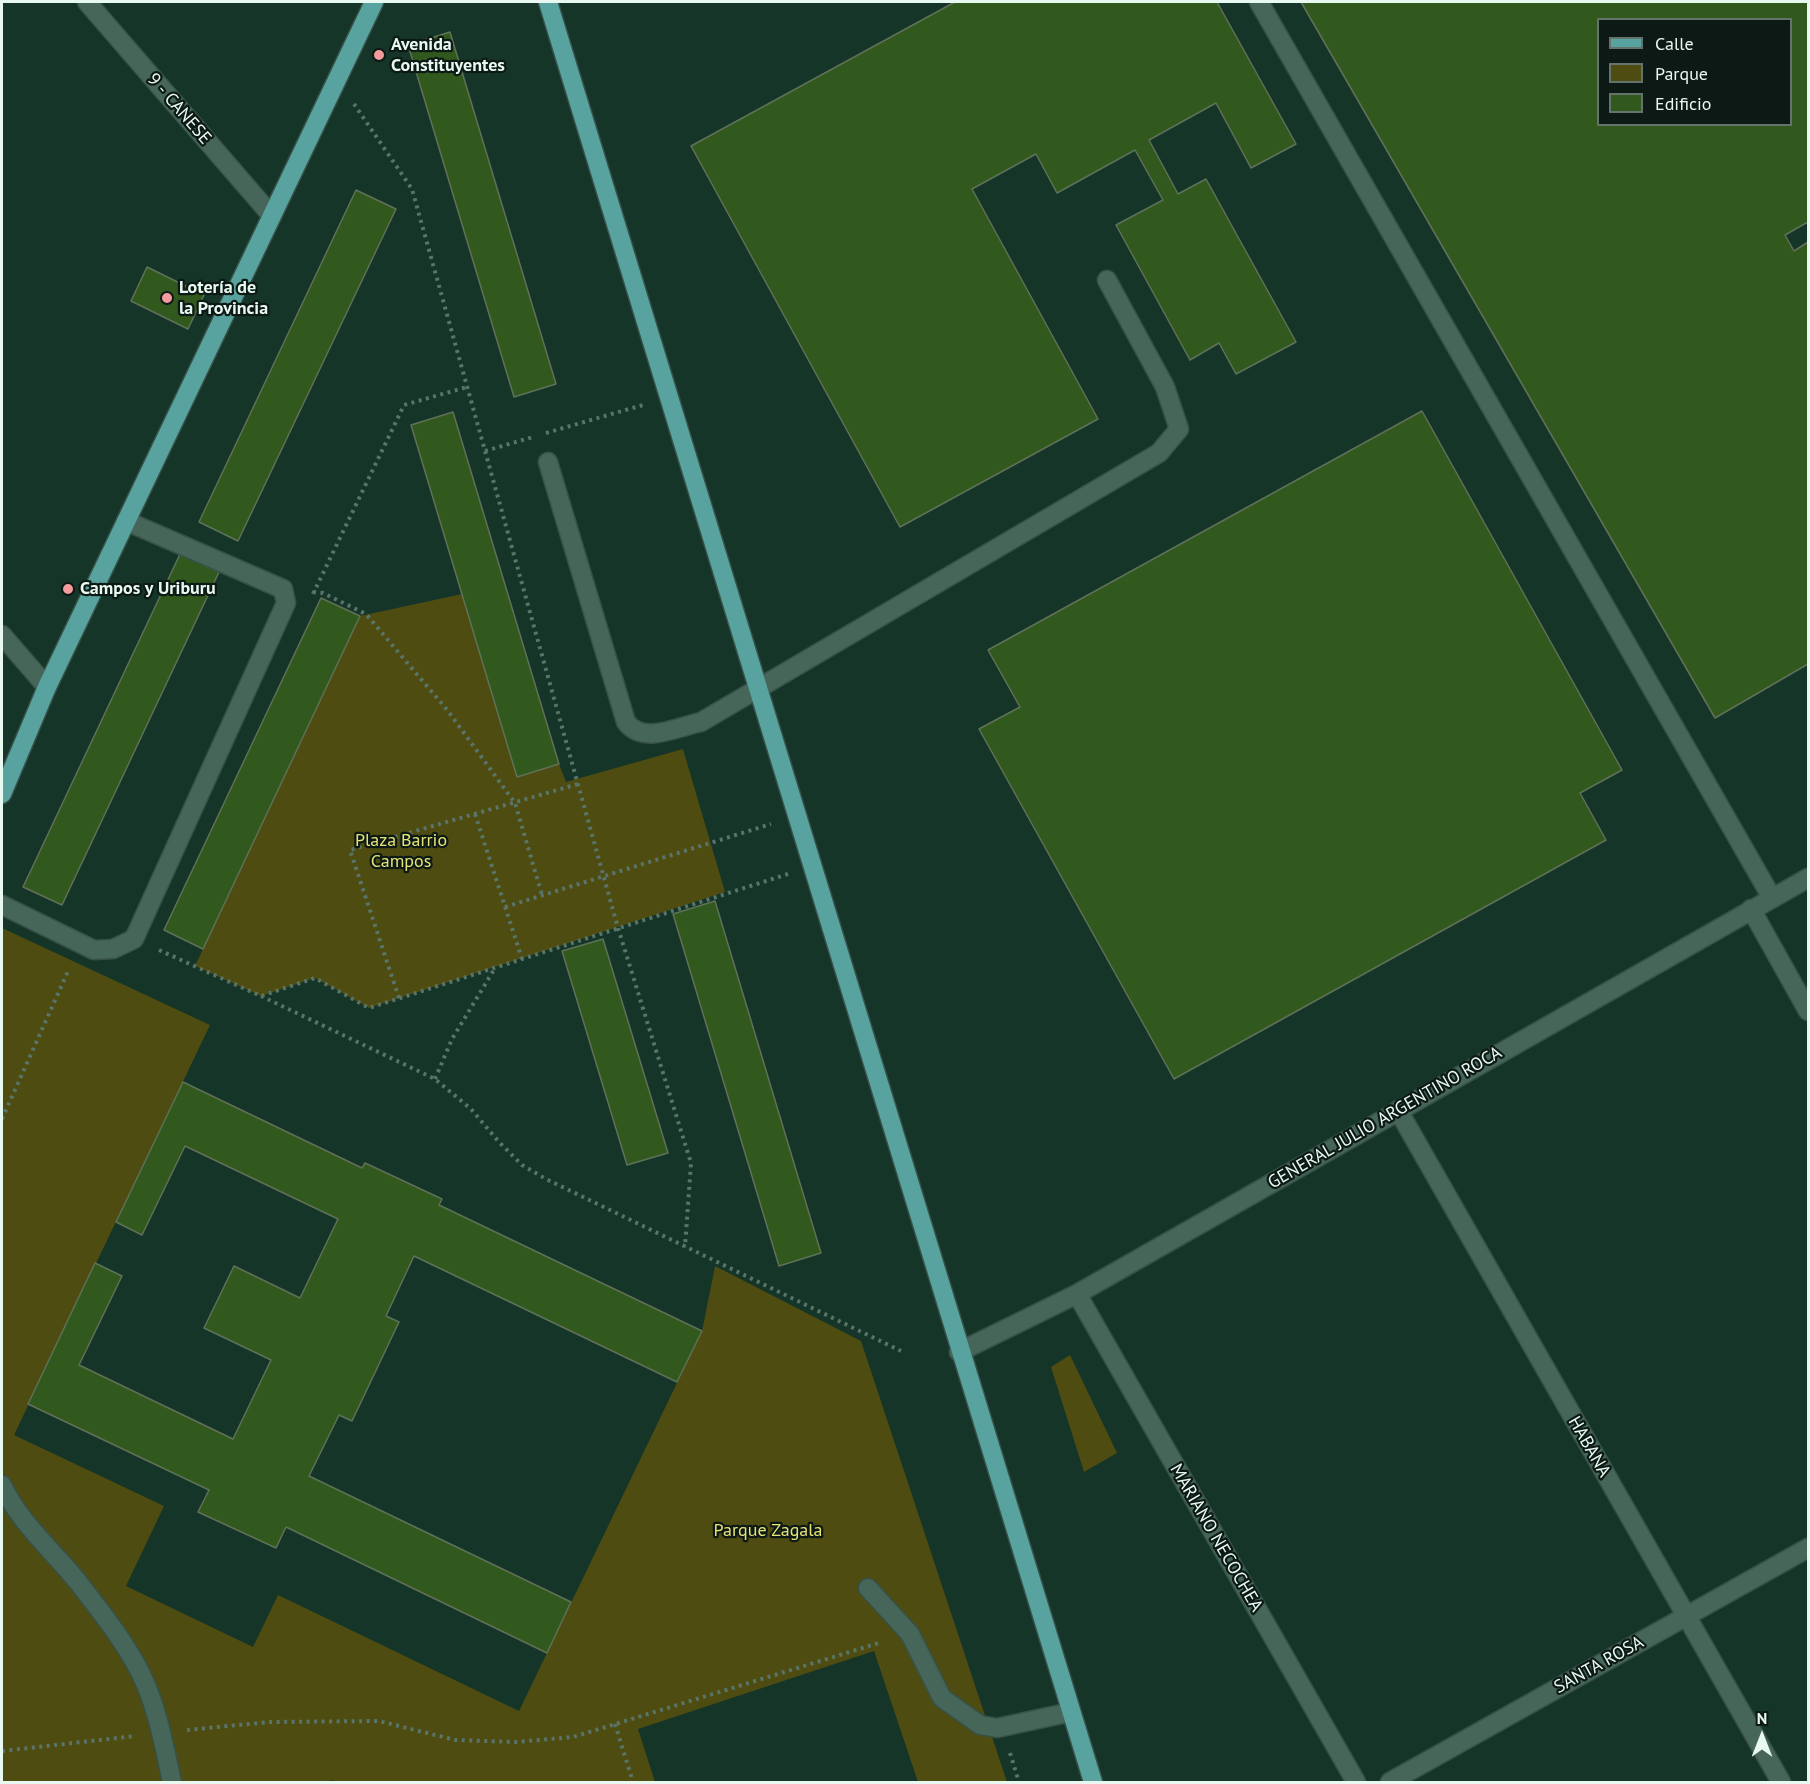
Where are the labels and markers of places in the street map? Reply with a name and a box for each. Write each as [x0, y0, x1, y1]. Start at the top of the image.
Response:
place label: Avenida Constituyentes [391, 34, 505, 76]
marker: Avenida Constituyentes [372, 48, 386, 62]
place label: Lotería de la Provincia [179, 277, 268, 320]
marker: Lotería de la Provincia [160, 291, 174, 305]
place label: Campos y Uriburu [80, 578, 216, 600]
marker: Campos y Uriburu [61, 582, 75, 596]

